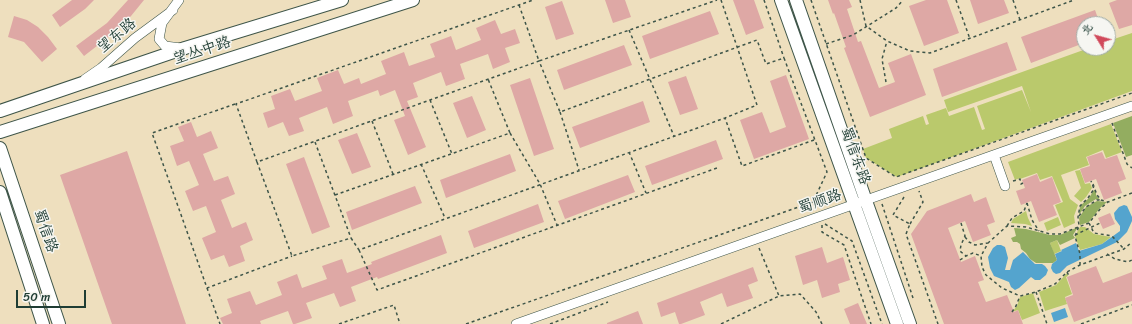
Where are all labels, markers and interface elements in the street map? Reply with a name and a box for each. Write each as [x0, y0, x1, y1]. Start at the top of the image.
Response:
street label: 望东路 [94, 15, 140, 57]
north arrow [1076, 16, 1116, 56]
text: 北 [1076, 19, 1098, 39]
street label: 望丛中路 [171, 33, 233, 69]
street label: 蜀信东路 [836, 125, 874, 187]
street label: 蜀顺路 [796, 186, 844, 218]
street label: 蜀信路 [29, 207, 61, 255]
scale bar [18, 282, 88, 308]
text: 50 m [23, 286, 50, 308]

